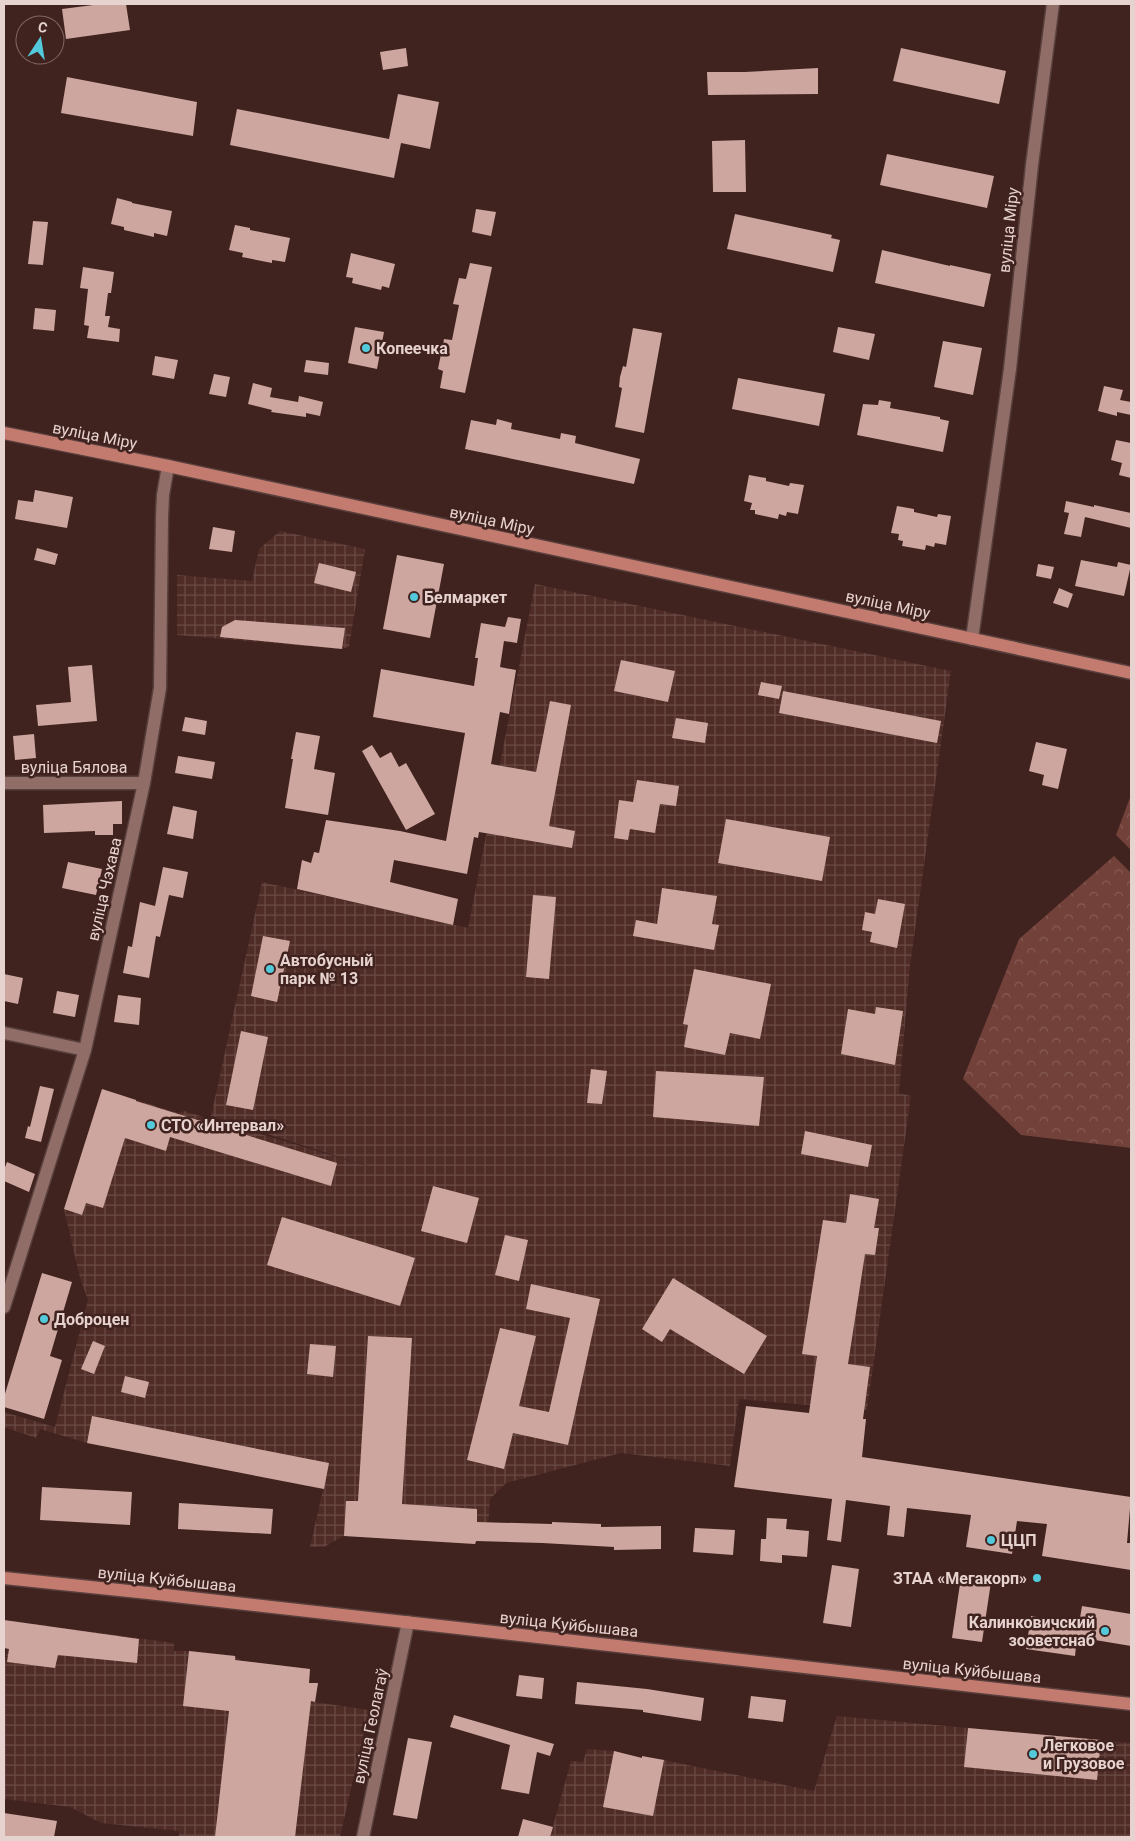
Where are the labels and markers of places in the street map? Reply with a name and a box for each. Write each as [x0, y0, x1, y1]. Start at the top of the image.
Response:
place label: Копеечка [376, 339, 448, 358]
marker: Копеечка [360, 342, 372, 354]
place label: Белмаркет [424, 588, 507, 607]
marker: Белмаркет [408, 591, 420, 603]
place label: Автобусный парк № 13 [280, 951, 373, 988]
marker: Автобусный парк № 13 [264, 963, 276, 975]
place label: СТО «Интервал» [161, 1116, 284, 1135]
marker: СТО «Интервал» [145, 1119, 157, 1131]
place label: Доброцен [54, 1310, 129, 1329]
marker: Доброцен [38, 1313, 50, 1325]
place label: ЦЦП [1001, 1531, 1037, 1550]
marker: ЦЦП [985, 1534, 997, 1546]
place label: ЗТАА «Мегакорп» [893, 1569, 1027, 1588]
marker: ЗТАА «Мегакорп» [1031, 1572, 1043, 1584]
place label: Калинковичский зооветснаб [969, 1613, 1095, 1650]
marker: Калинковичский зооветснаб [1099, 1625, 1111, 1637]
place label: Легковое и Грузовое [1043, 1736, 1125, 1773]
marker: Легковое и Грузовое [1027, 1748, 1039, 1760]

